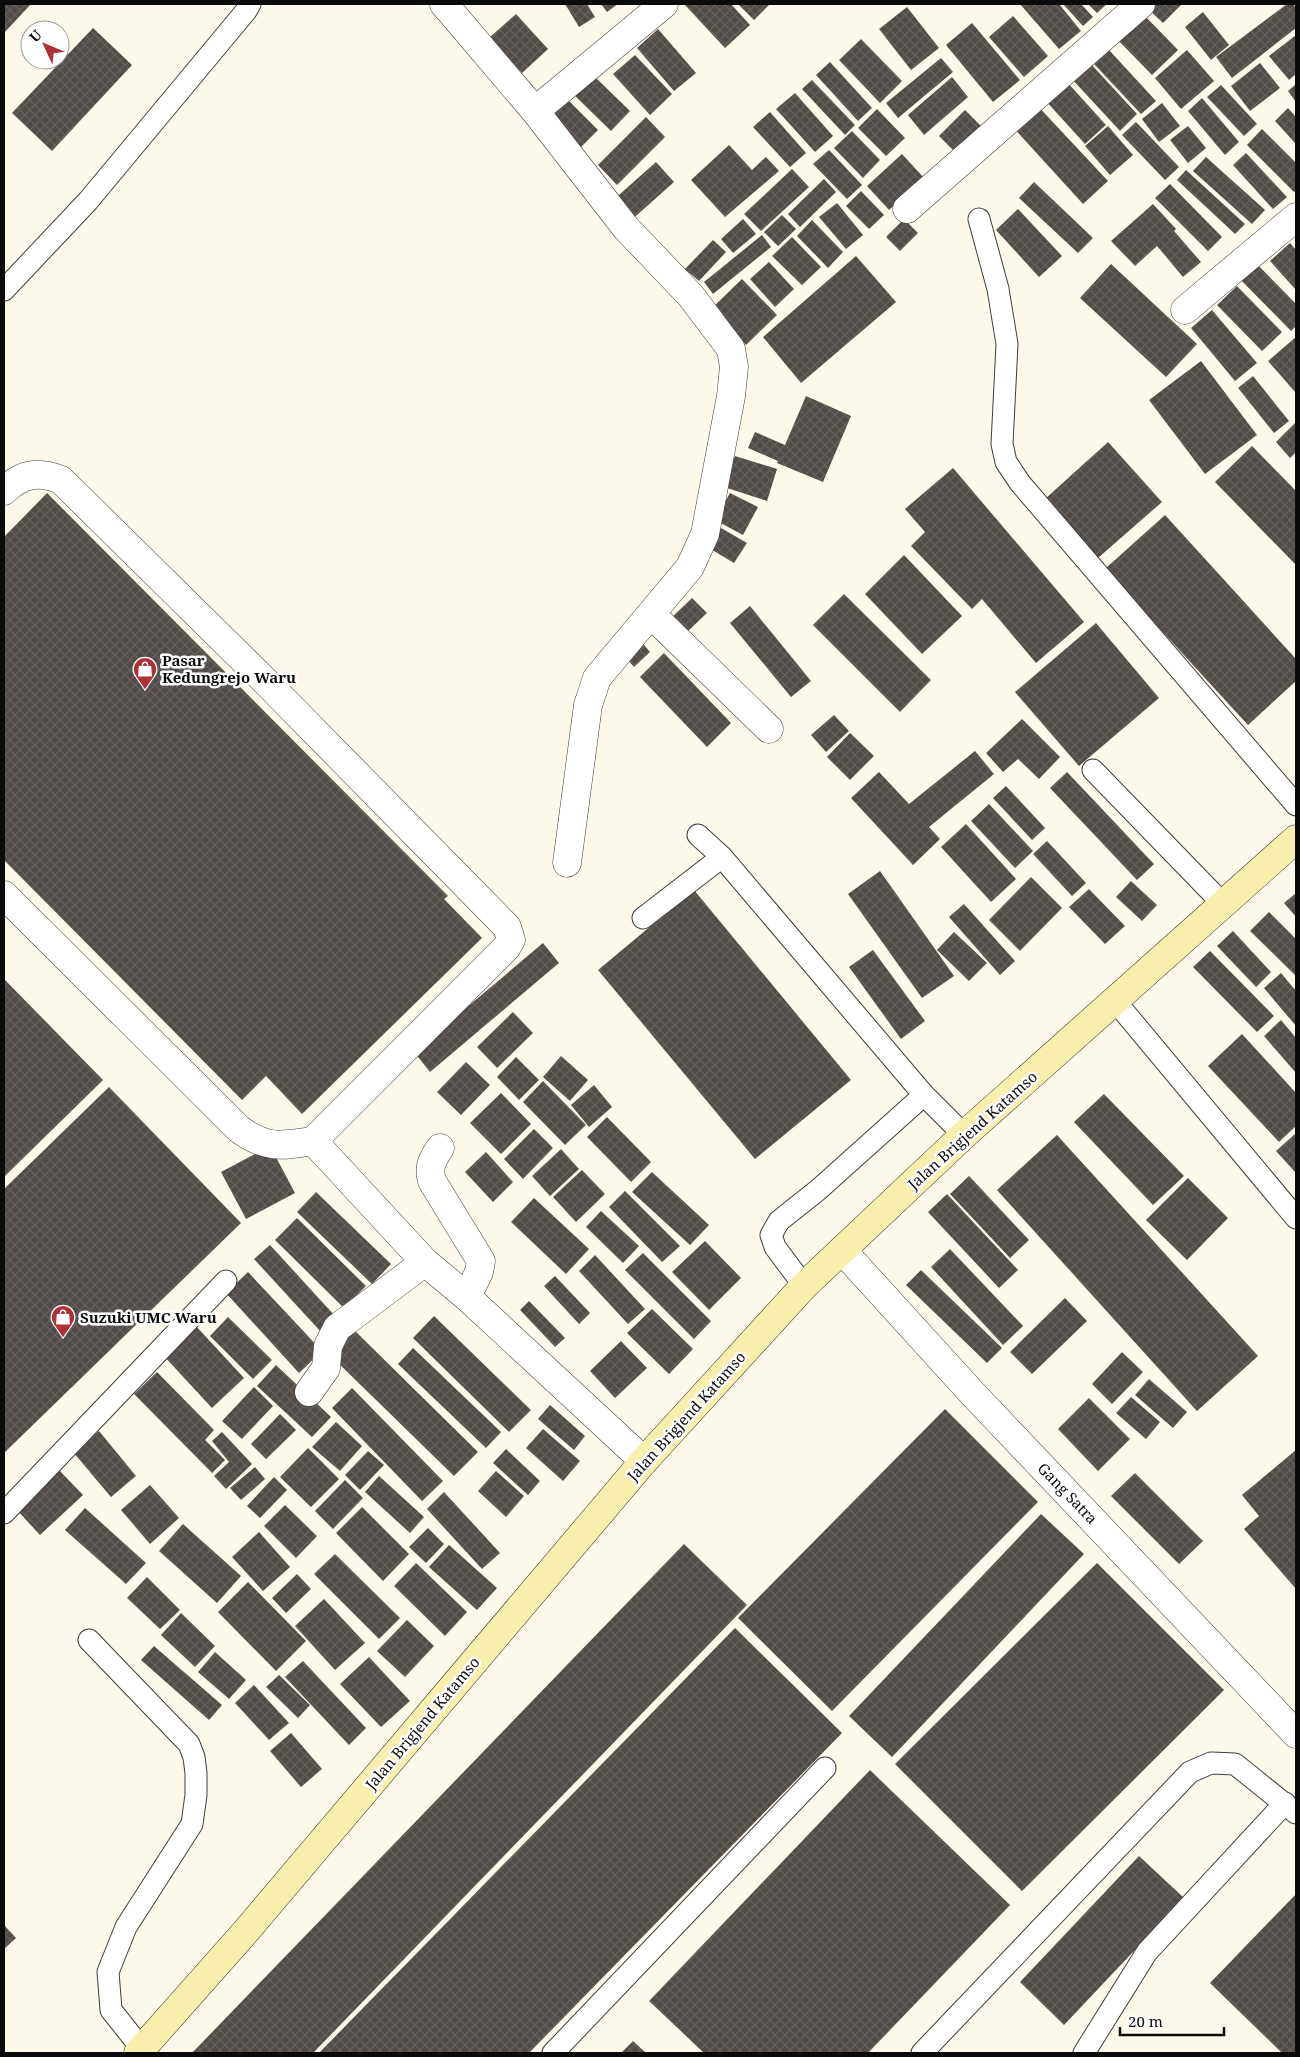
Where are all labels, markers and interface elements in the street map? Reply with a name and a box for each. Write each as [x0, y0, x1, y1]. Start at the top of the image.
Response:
north arrow [20, 20, 70, 70]
text: U [25, 25, 46, 46]
place label: Pasar Kedungrejo Waru [162, 650, 296, 687]
shop icon: Pasar Kedungrejo Waru [132, 656, 158, 690]
street label: Jalan Brigjend Katamso [902, 1066, 1041, 1194]
shop icon: Suzuki UMC Waru [50, 1304, 76, 1338]
place label: Suzuki UMC Waru [80, 1307, 217, 1327]
street label: Jalan Brigjend Katamso [622, 1347, 750, 1486]
street label: Gang Satra [1034, 1458, 1102, 1528]
street label: Jalan Brigjend Katamso [360, 1652, 484, 1794]
scale bar [1120, 2004, 1224, 2036]
text: 20 m [1128, 2011, 1163, 2031]

